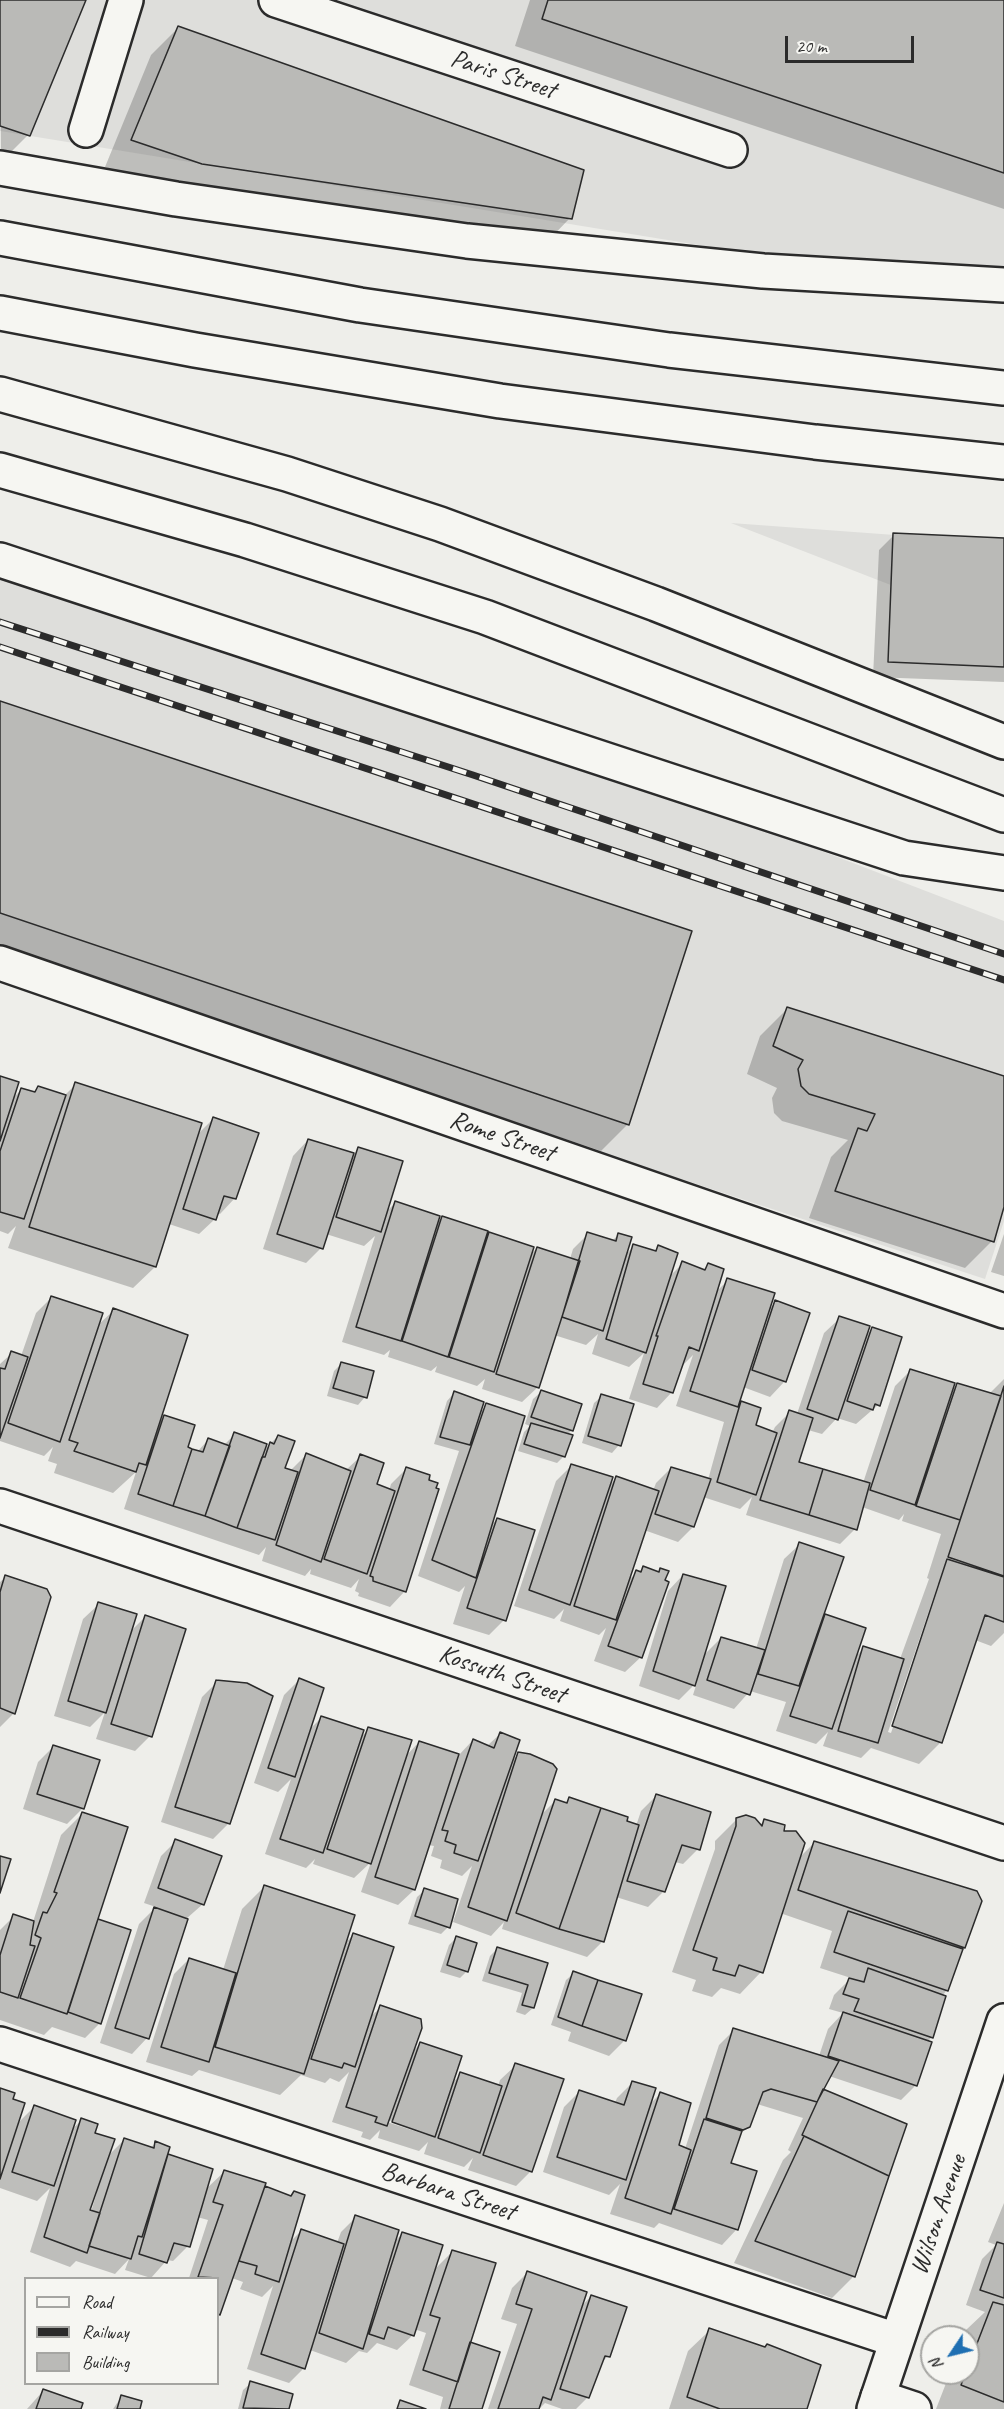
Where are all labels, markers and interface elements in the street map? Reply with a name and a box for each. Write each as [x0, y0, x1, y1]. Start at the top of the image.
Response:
scale bar [788, 24, 917, 62]
text: 20 m [796, 35, 827, 57]
street label: Paris Street [447, 43, 559, 107]
street label: Rome Street [445, 1105, 559, 1169]
street label: Kossuth Street [435, 1639, 569, 1711]
street label: Wilson Avenue [904, 2151, 974, 2279]
street label: Barbara Street [377, 2156, 519, 2228]
legend [24, 2277, 219, 2385]
text: Road [82, 2291, 112, 2313]
text: Railway [82, 2321, 129, 2343]
north arrow [920, 2325, 980, 2385]
text: Building [82, 2351, 129, 2373]
text: N [926, 2354, 948, 2374]

